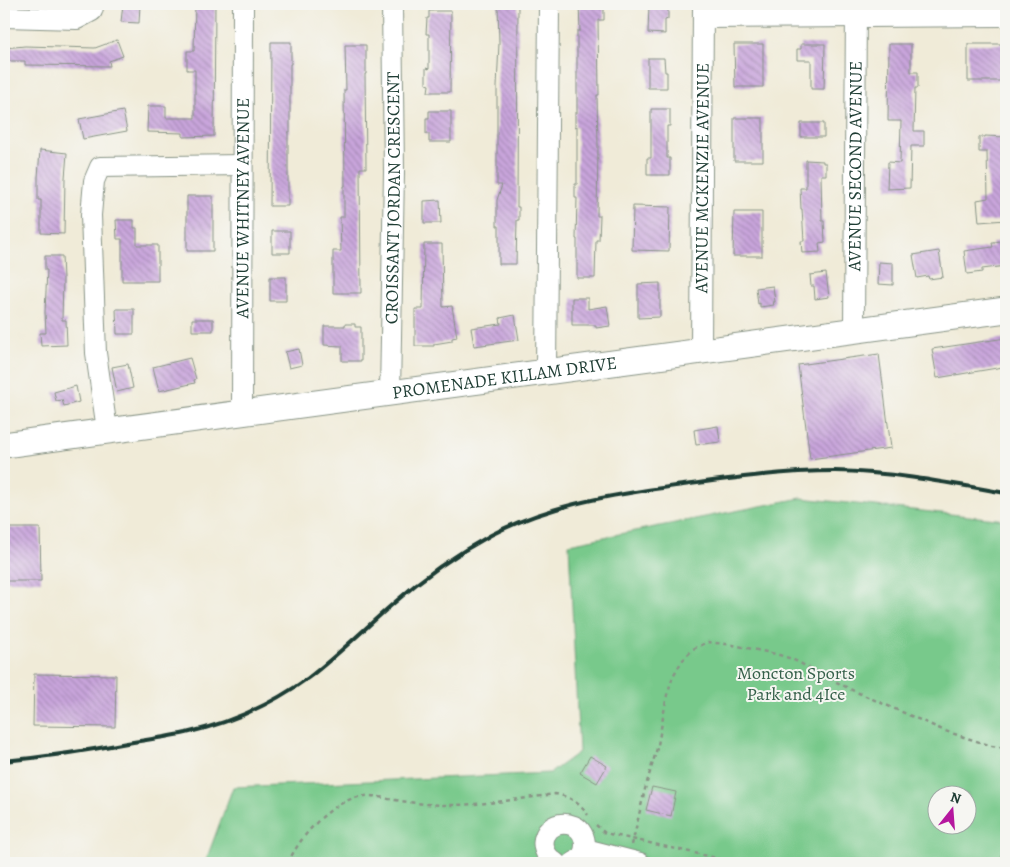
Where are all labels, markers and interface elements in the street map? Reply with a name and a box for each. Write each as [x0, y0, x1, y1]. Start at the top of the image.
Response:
street label: AVENUE SECOND AVENUE [842, 61, 868, 272]
street label: AVENUE MCKENZIE AVENUE [689, 63, 715, 294]
street label: CROISSANT JORDAN CRESCENT [379, 72, 406, 324]
street label: AVENUE WHITNEY AVENUE [230, 98, 255, 319]
street label: PROMENADE KILLAM DRIVE [391, 351, 618, 405]
park label: Moncton Sports Park and 4Ice [737, 661, 855, 706]
north arrow [928, 784, 978, 834]
text: N [948, 787, 963, 809]

